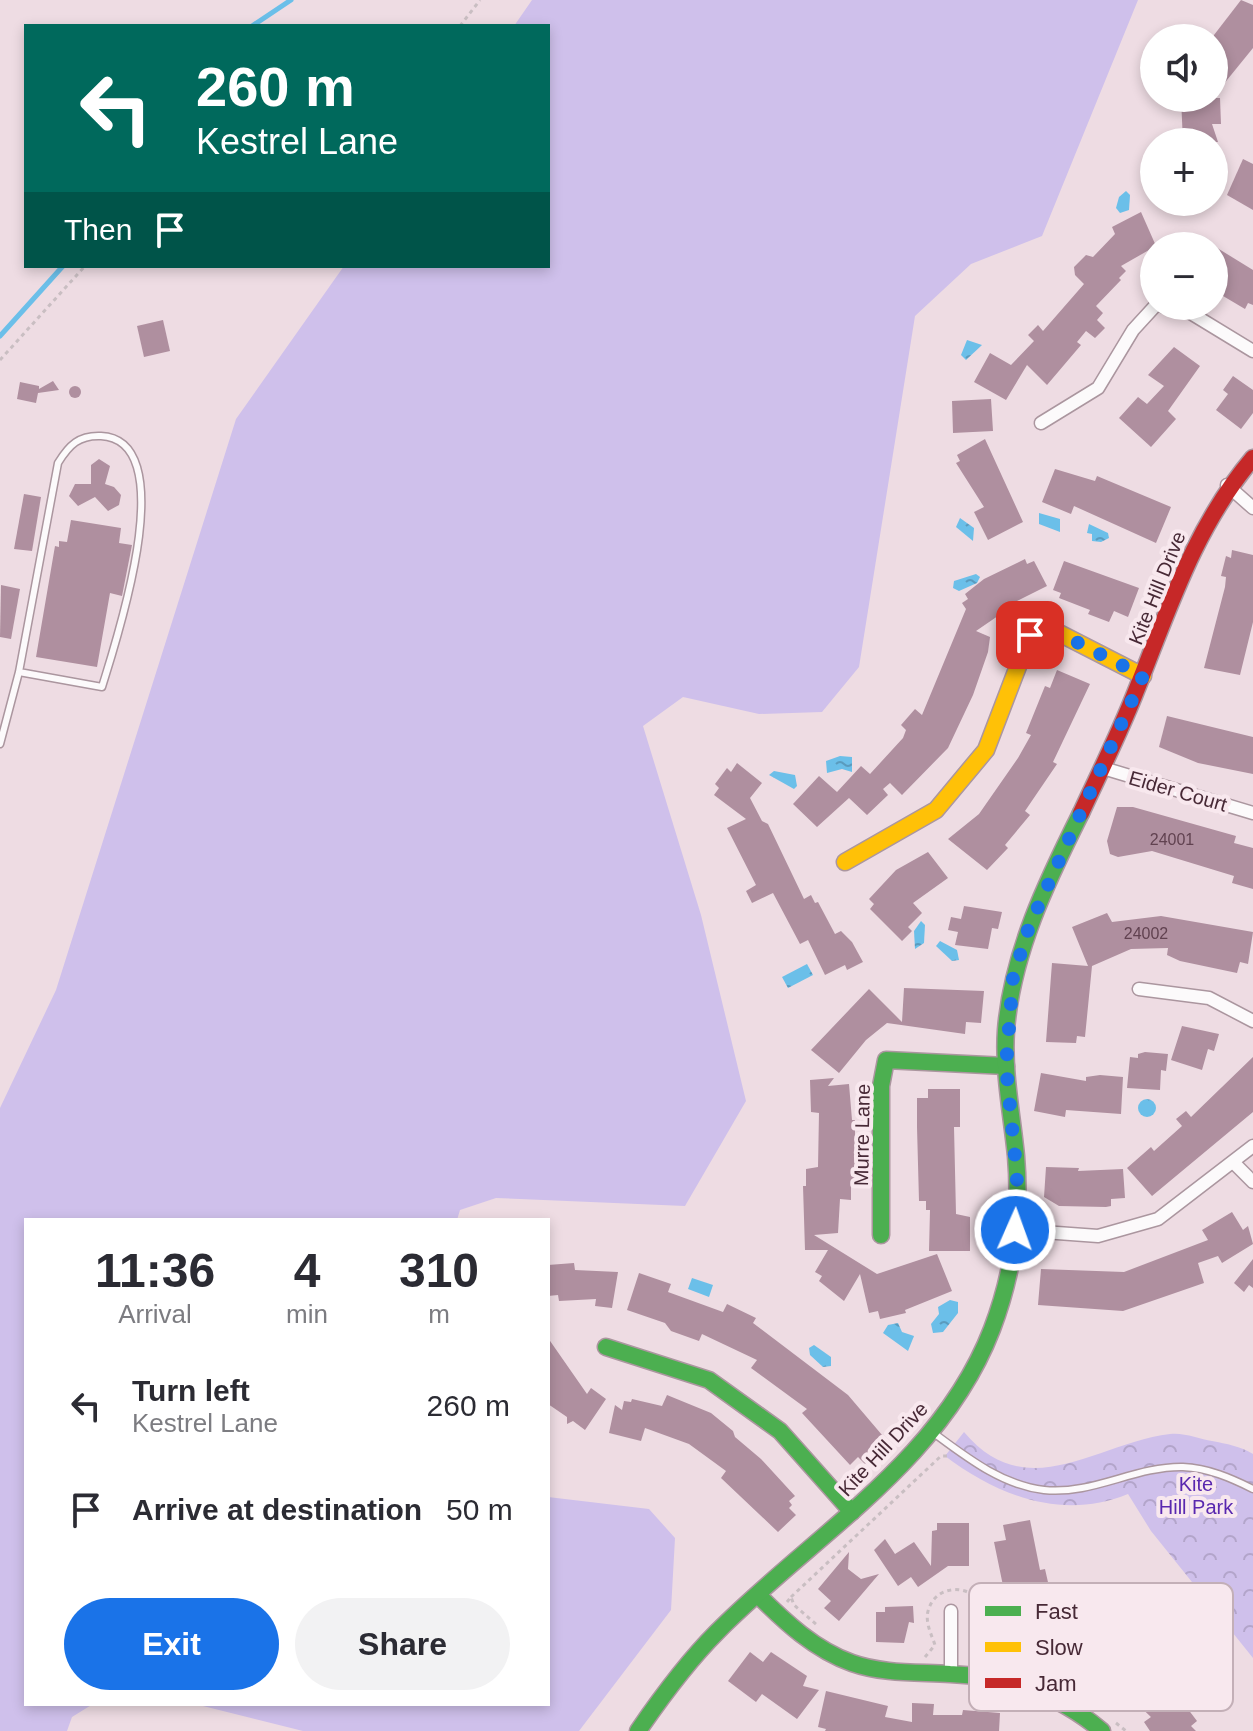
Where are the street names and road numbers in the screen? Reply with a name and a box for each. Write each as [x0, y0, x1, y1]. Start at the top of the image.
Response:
street label: Kite Hill Drive [1124, 528, 1190, 648]
street label: Eider Court [1126, 766, 1230, 816]
street label: Murre Lane [850, 1084, 874, 1186]
street label: Kite Hill Drive [834, 1398, 932, 1500]

